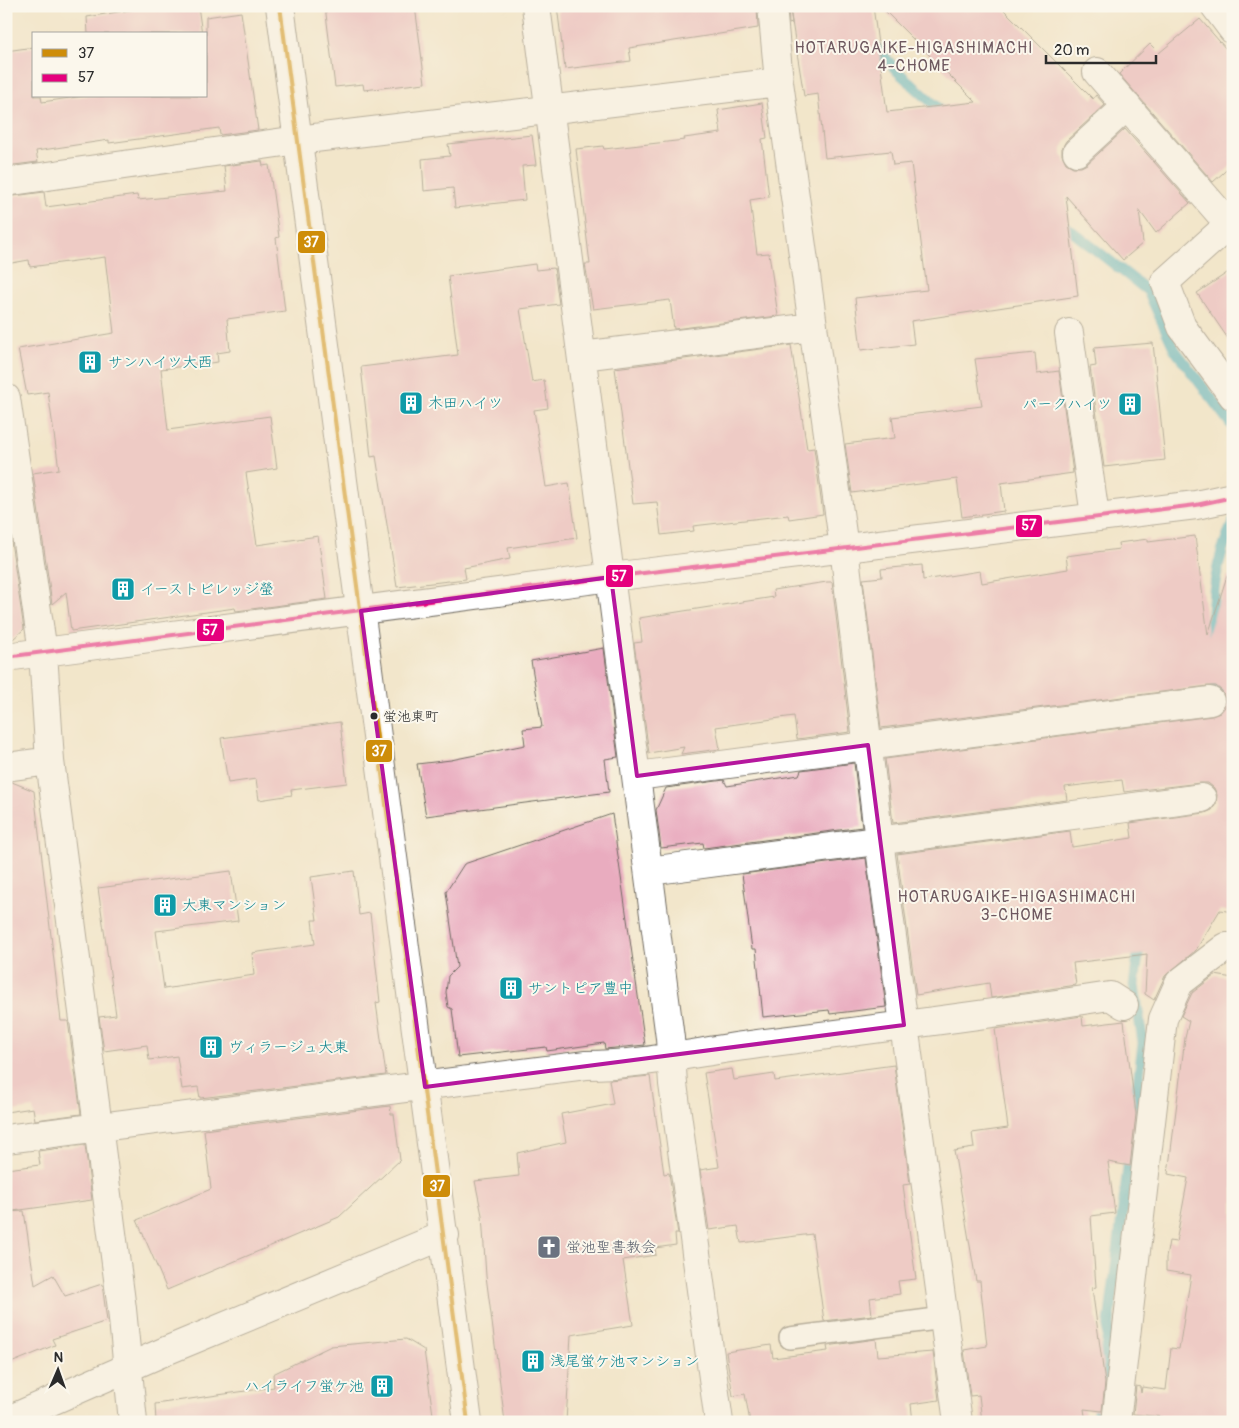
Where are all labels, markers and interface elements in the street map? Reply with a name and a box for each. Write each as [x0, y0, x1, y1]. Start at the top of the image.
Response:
legend [32, 32, 208, 98]
scale bar [1046, 32, 1156, 64]
district label: HOTARUGAIKE-HIGASHIMACHI 4-CHOME [794, 38, 1034, 76]
text: 20 m [1054, 41, 1089, 60]
text: 37 [78, 44, 94, 63]
text: 57 [78, 68, 94, 87]
line badge: 37 [297, 230, 326, 254]
text: 37 [303, 234, 319, 251]
building icon: サンハイツ大西 [77, 349, 103, 375]
place label: サンハイツ大西 [108, 353, 212, 372]
building icon: 木田ハイツ [398, 390, 424, 416]
building icon: パークハイツ [1117, 391, 1143, 417]
place label: 木田ハイツ [428, 394, 503, 413]
place label: パークハイツ [1022, 395, 1112, 414]
line badge: 57 [1015, 514, 1043, 538]
text: 57 [1022, 517, 1037, 534]
line badge: 57 [605, 564, 634, 588]
text: 57 [612, 568, 627, 585]
building icon: イーストビレッジ螢 [110, 576, 136, 602]
place label: イーストビレッジ螢 [140, 580, 274, 599]
line badge: 57 [196, 618, 225, 642]
text: 57 [203, 622, 218, 639]
place label: 蛍池東町 [383, 708, 439, 725]
marker: 蛍池東町 [369, 711, 379, 721]
line badge: 37 [365, 739, 393, 763]
text: 37 [371, 743, 387, 760]
district label: HOTARUGAIKE-HIGASHIMACHI 3-CHOME [897, 887, 1137, 925]
building icon: 大東マンション [152, 892, 178, 918]
place label: 大東マンション [182, 896, 286, 915]
building icon: サントピア豊中 [498, 975, 524, 1001]
place label: サントピア豊中 [528, 979, 633, 998]
building icon: ヴィラージュ大東 [198, 1034, 224, 1060]
place label: ヴィラージュ大東 [228, 1038, 348, 1057]
line badge: 37 [422, 1174, 451, 1198]
text: 37 [429, 1178, 445, 1195]
church icon: 蛍池聖書教会 [536, 1234, 562, 1260]
place label: 蛍池聖書教会 [566, 1238, 656, 1257]
north arrow [32, 1346, 82, 1396]
building icon: 浅尾蛍ケ池マンション [520, 1348, 546, 1374]
text: N [53, 1349, 63, 1366]
place label: 浅尾蛍ケ池マンション [550, 1352, 699, 1371]
building icon: ハイライフ蛍ケ池 [369, 1373, 395, 1399]
place label: ハイライフ蛍ケ池 [245, 1377, 364, 1396]

